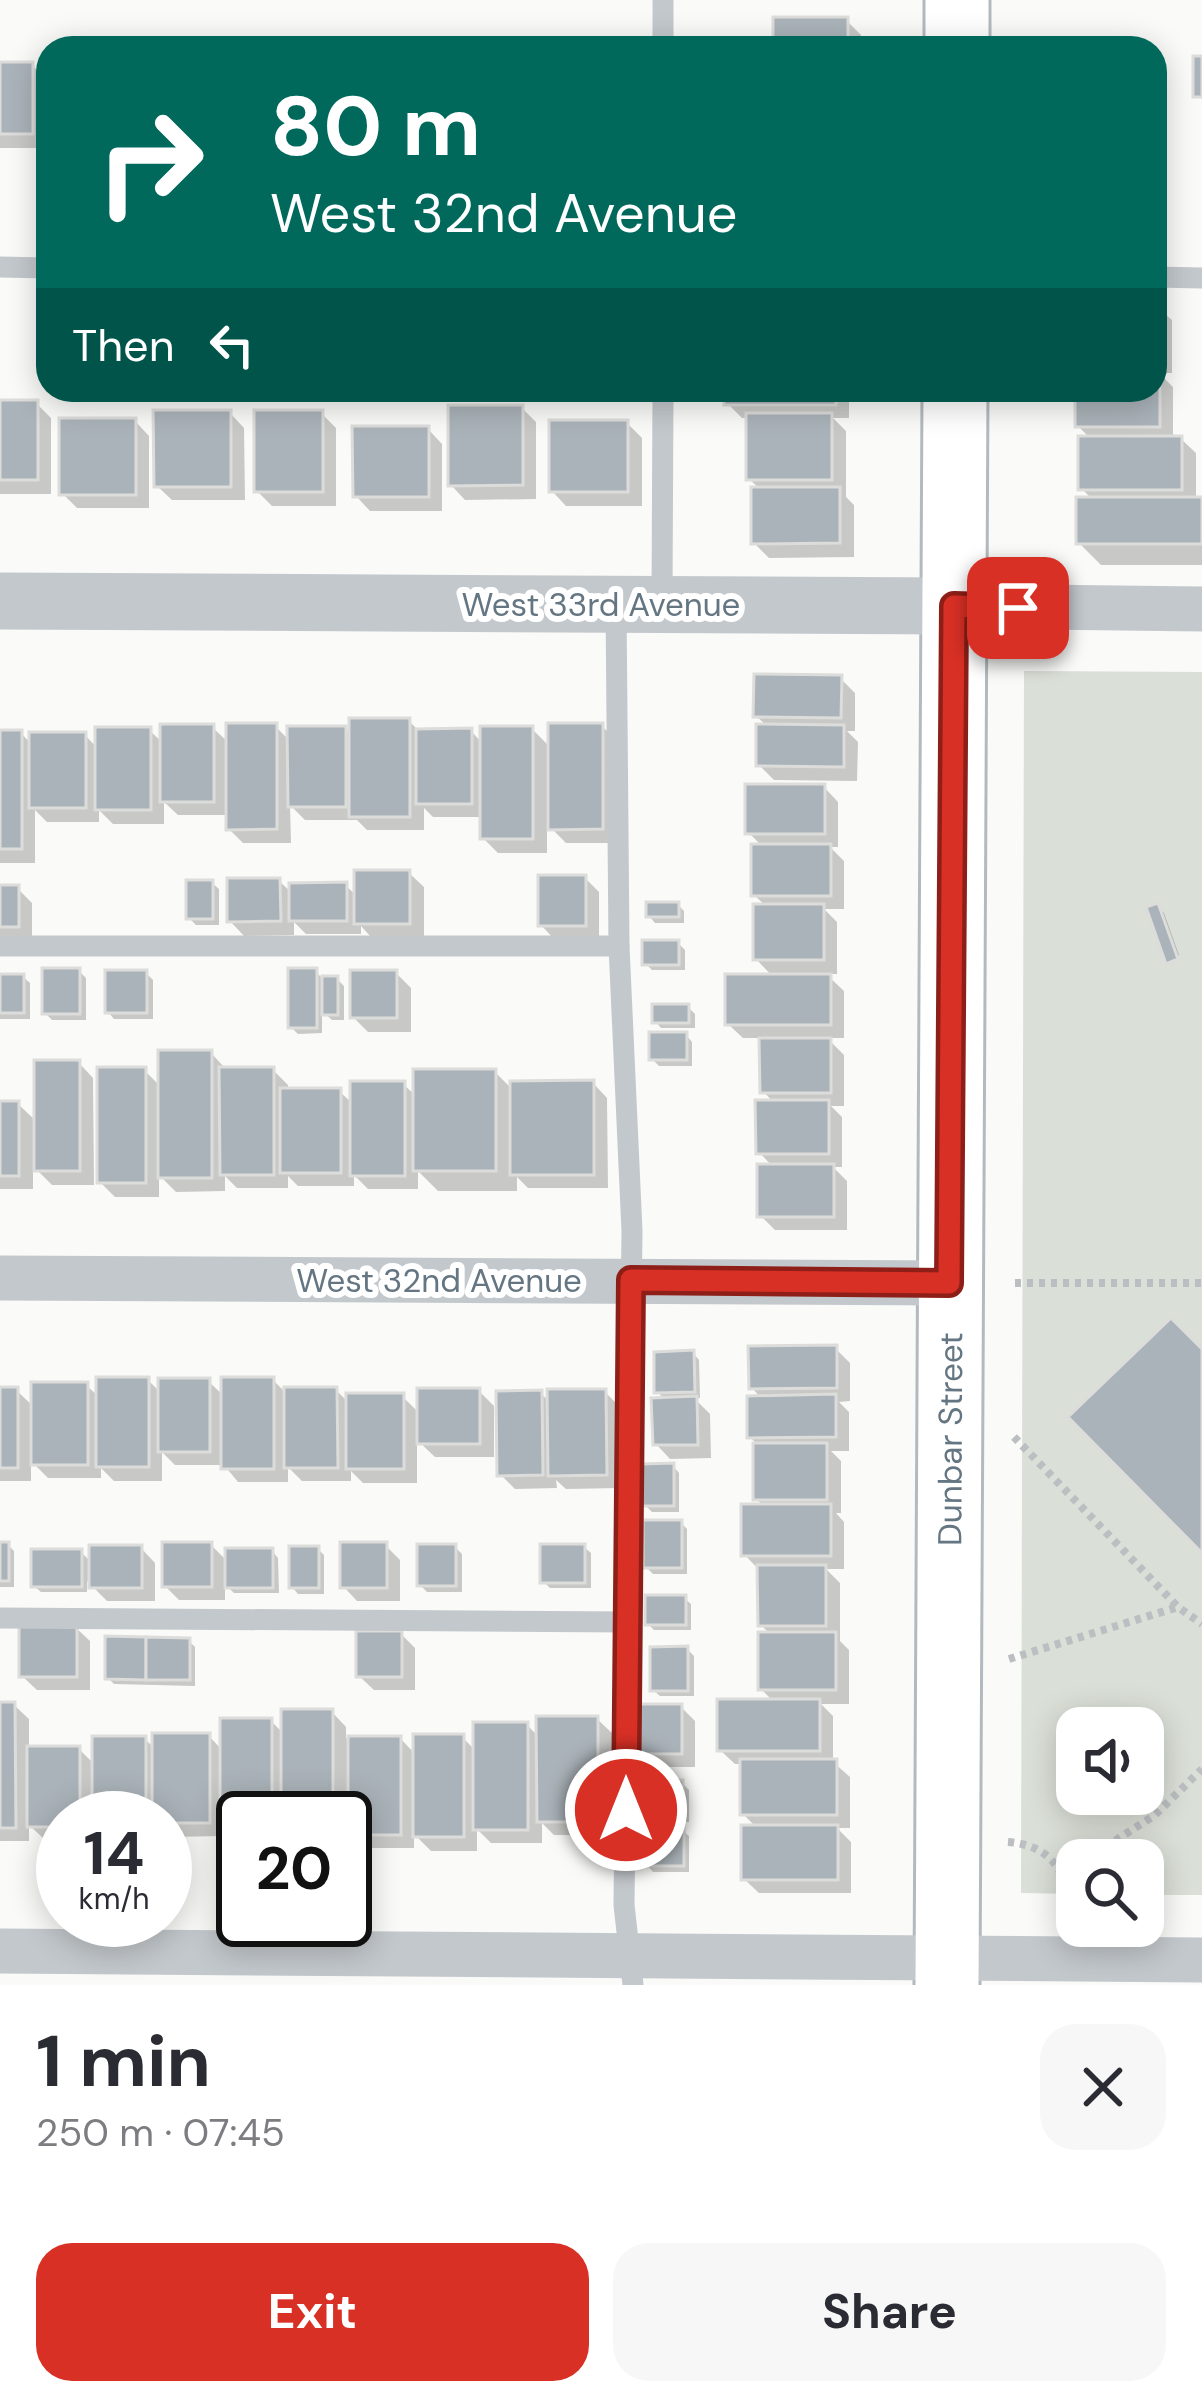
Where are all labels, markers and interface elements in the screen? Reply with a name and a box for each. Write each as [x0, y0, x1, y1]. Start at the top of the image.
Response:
text: 80 m [270, 72, 481, 181]
icon: right [72, 84, 228, 240]
text: West 32nd Avenue [270, 178, 737, 249]
icon: left [199, 312, 265, 378]
text: Then [72, 316, 175, 375]
pin [967, 557, 1069, 659]
icon: arrive [985, 575, 1051, 641]
street label: West 33rd Avenue [462, 583, 740, 626]
street label: West 32nd Avenue [296, 1259, 582, 1302]
street label: Dunbar Street [928, 1332, 972, 1546]
map controls [1056, 1707, 1164, 1947]
button: sound [1056, 1707, 1164, 1815]
position arrow [563, 1747, 689, 1873]
speed limit sign: 20 [216, 1791, 372, 1947]
text: 14 [84, 1814, 144, 1893]
button: search [1056, 1839, 1164, 1947]
text: km/h [79, 1879, 149, 1918]
text: 1 min [36, 2015, 211, 2108]
button: close [1040, 2024, 1166, 2150]
text: 250 m · 07:45 [36, 2107, 285, 2158]
button: Exit [36, 2243, 589, 2381]
button: Share [613, 2243, 1166, 2381]

